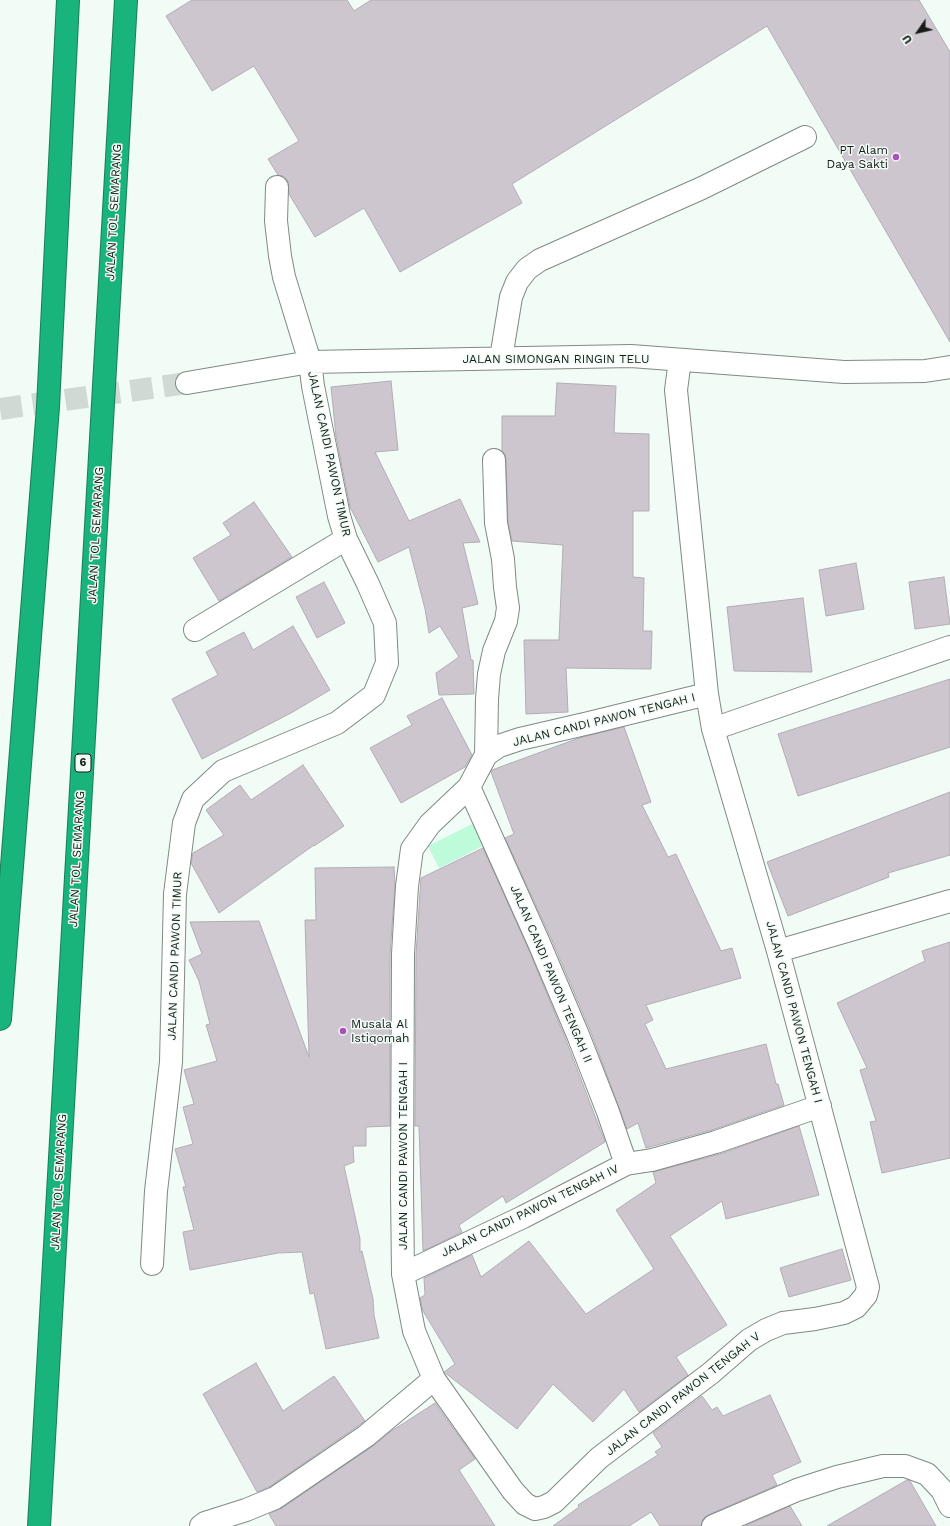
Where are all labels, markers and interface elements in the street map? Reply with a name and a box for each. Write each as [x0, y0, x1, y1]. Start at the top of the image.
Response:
north arrow [898, 12, 938, 52]
text: U [900, 32, 915, 46]
street label: JALAN TOL SEMARANG [103, 143, 125, 281]
place label: PT Alam Daya Sakti [827, 143, 888, 171]
marker: PT Alam Daya Sakti [891, 152, 901, 162]
street label: JALAN SIMONGAN RINGIN TELU [462, 352, 650, 366]
street label: JALAN CANDI PAWON TIMUR [304, 370, 354, 538]
street label: JALAN TOL SEMARANG [85, 466, 107, 604]
street label: JALAN CANDI PAWON TENGAH I [511, 690, 697, 750]
road number: 6 [75, 754, 91, 772]
street label: JALAN TOL SEMARANG [66, 790, 88, 928]
street label: JALAN CANDI PAWON TIMUR [165, 871, 185, 1041]
street label: JALAN CANDI PAWON TENGAH II [507, 883, 595, 1065]
street label: JALAN CANDI PAWON TENGAH I [763, 919, 825, 1105]
place label: Musala Al Istiqomah [351, 1017, 409, 1045]
marker: Musala Al Istiqomah [338, 1026, 348, 1036]
street label: JALAN CANDI PAWON TENGAH I [396, 1062, 410, 1250]
street label: JALAN TOL SEMARANG [48, 1113, 70, 1251]
street label: JALAN CANDI PAWON TENGAH IV [439, 1162, 621, 1260]
street label: JALAN CANDI PAWON TENGAH V [603, 1329, 763, 1459]

